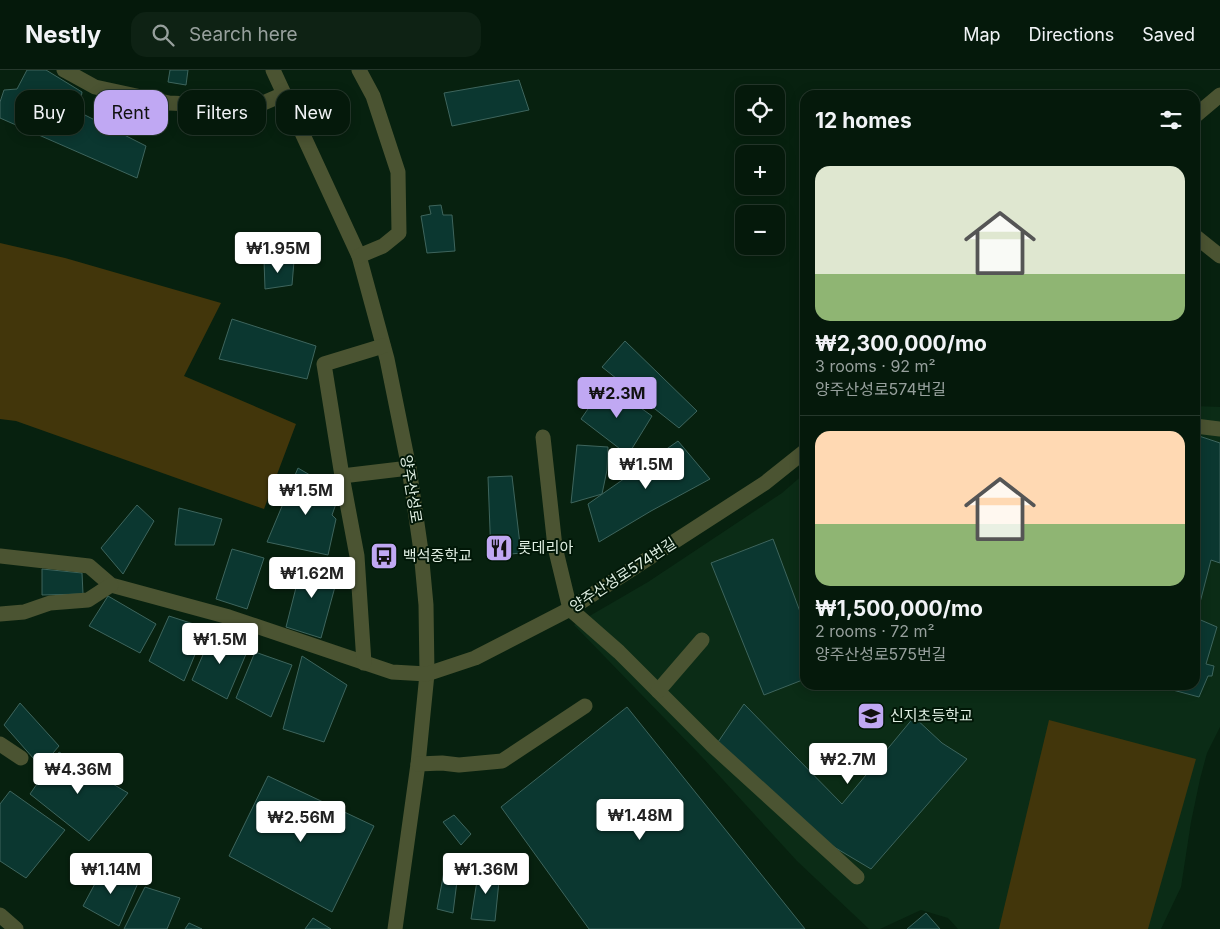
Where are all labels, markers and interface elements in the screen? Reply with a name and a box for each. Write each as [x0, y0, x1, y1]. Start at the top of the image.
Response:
search box [131, 12, 481, 57]
text: Nestly [25, 20, 101, 49]
icon: search [149, 21, 177, 49]
text: Search here [189, 23, 298, 46]
text: Map [963, 24, 1001, 45]
text: Directions [1029, 24, 1114, 45]
text: Saved [1142, 24, 1195, 45]
map controls [735, 85, 785, 255]
button: locate [735, 85, 785, 135]
chip: Buy [15, 90, 84, 135]
chip: Rent [94, 90, 168, 135]
chip: Filters [178, 90, 266, 135]
chip: New [276, 90, 350, 135]
icon: filters [1157, 106, 1185, 134]
text: 12 homes [815, 108, 912, 133]
button: + [735, 145, 785, 195]
icon: home [955, 198, 1045, 288]
button: − [735, 205, 785, 255]
pin: ₩1.95M [237, 232, 319, 274]
text: ₩1.95M [246, 238, 310, 258]
text: ₩2,300,000/mo [815, 331, 987, 356]
text: 3 rooms · 92 m² [815, 356, 936, 376]
pin: ₩2.3M [582, 376, 652, 419]
text: 양주산성로574번길 [815, 379, 946, 399]
text: ₩2.3M [589, 383, 645, 403]
pin: ₩1.5M [611, 448, 681, 490]
street label: 양주산성로 [397, 453, 426, 524]
text: ₩1.5M [619, 454, 673, 474]
icon: home [955, 464, 1045, 554]
pin: ₩1.5M [271, 474, 341, 516]
text: ₩1.5M [279, 480, 333, 500]
restaurant icon: 롯데리아 [484, 533, 514, 563]
street label: 양주산성로574번길 [566, 533, 679, 616]
place label: 롯데리아 [518, 538, 573, 557]
bus stop icon: 백석중학교 [369, 541, 399, 571]
place label: 백석중학교 [403, 546, 472, 565]
pin: ₩1.62M [271, 556, 353, 599]
text: ₩1.62M [280, 563, 344, 583]
text: ₩1,500,000/mo [815, 596, 983, 621]
text: 2 rooms · 72 m² [815, 621, 935, 641]
pin: ₩1.5M [185, 622, 255, 665]
text: ₩1.5M [193, 629, 247, 649]
text: 양주산성로575번길 [815, 644, 946, 664]
school or university icon: 신지초등학교 [856, 701, 886, 731]
place label: 신지초등학교 [890, 706, 973, 725]
pin: ₩2.7M [813, 742, 883, 785]
text: ₩2.7M [820, 749, 876, 769]
pin: ₩4.36M [37, 752, 119, 795]
text: ₩4.36M [44, 759, 112, 779]
pin: ₩1.48M [599, 798, 681, 841]
pin: ₩2.56M [260, 800, 342, 843]
text: ₩1.48M [607, 805, 673, 825]
text: ₩2.56M [267, 807, 335, 827]
pin: ₩1.14M [70, 852, 152, 895]
pin: ₩1.36M [445, 852, 527, 895]
text: ₩1.14M [81, 859, 141, 879]
text: ₩1.36M [454, 859, 518, 879]

